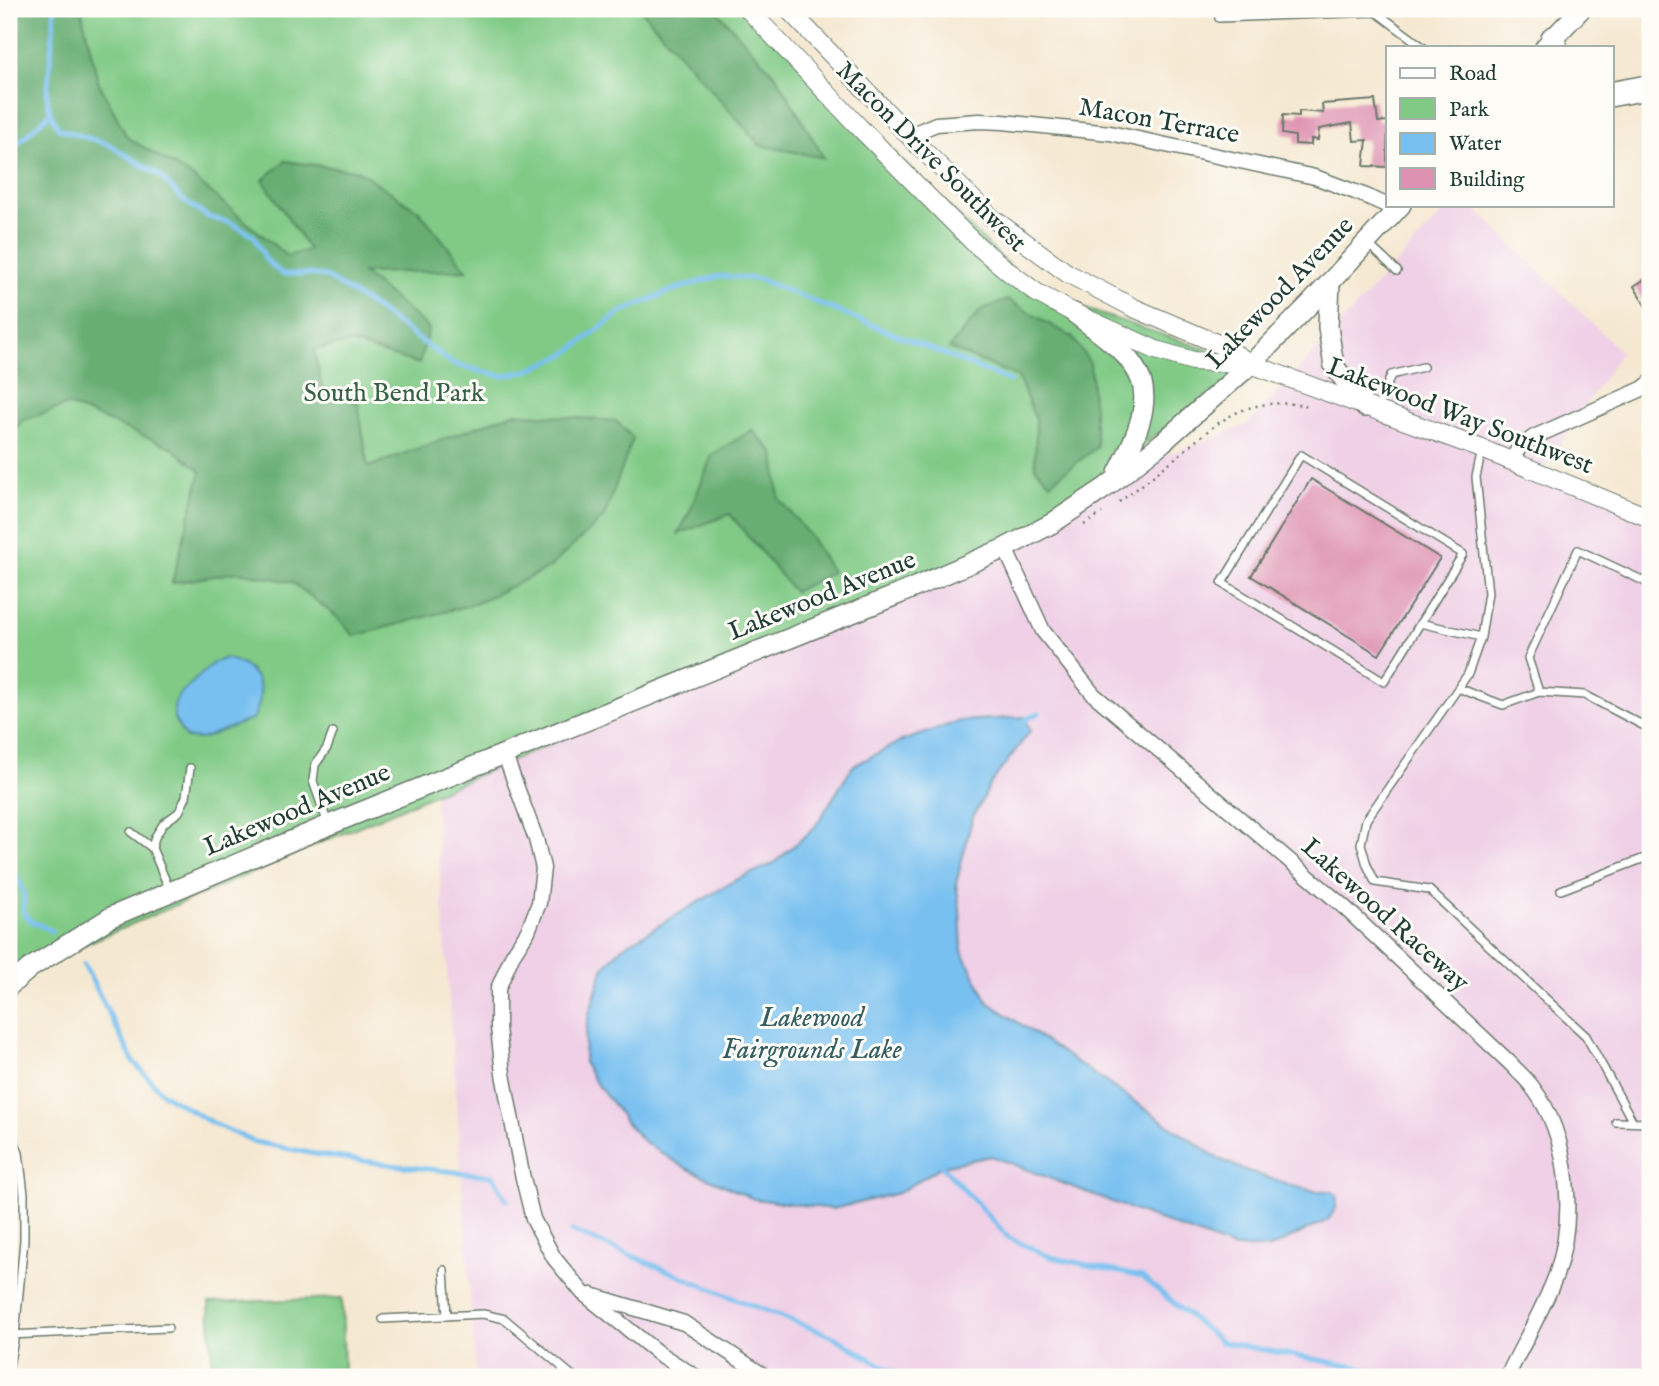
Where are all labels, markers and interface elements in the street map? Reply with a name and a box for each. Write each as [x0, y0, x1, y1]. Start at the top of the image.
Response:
legend [1386, 46, 1614, 206]
street label: Macon Drive Southwest [829, 55, 1033, 259]
text: Road [1449, 61, 1497, 88]
street label: Macon Terrace [1076, 91, 1242, 151]
text: Park [1449, 97, 1490, 124]
text: Water [1449, 131, 1502, 158]
text: Building [1449, 167, 1525, 194]
street label: Lakewood Avenue [1199, 210, 1361, 376]
street label: Lakewood Way Southwest [1322, 350, 1598, 482]
park label: South Bend Park [303, 377, 486, 410]
street label: Lakewood Avenue [723, 543, 921, 649]
street label: Lakewood Avenue [199, 756, 395, 864]
street label: Lakewood Raceway [1294, 831, 1476, 999]
water label: Lakewood Fairgrounds Lake [722, 1001, 903, 1068]

